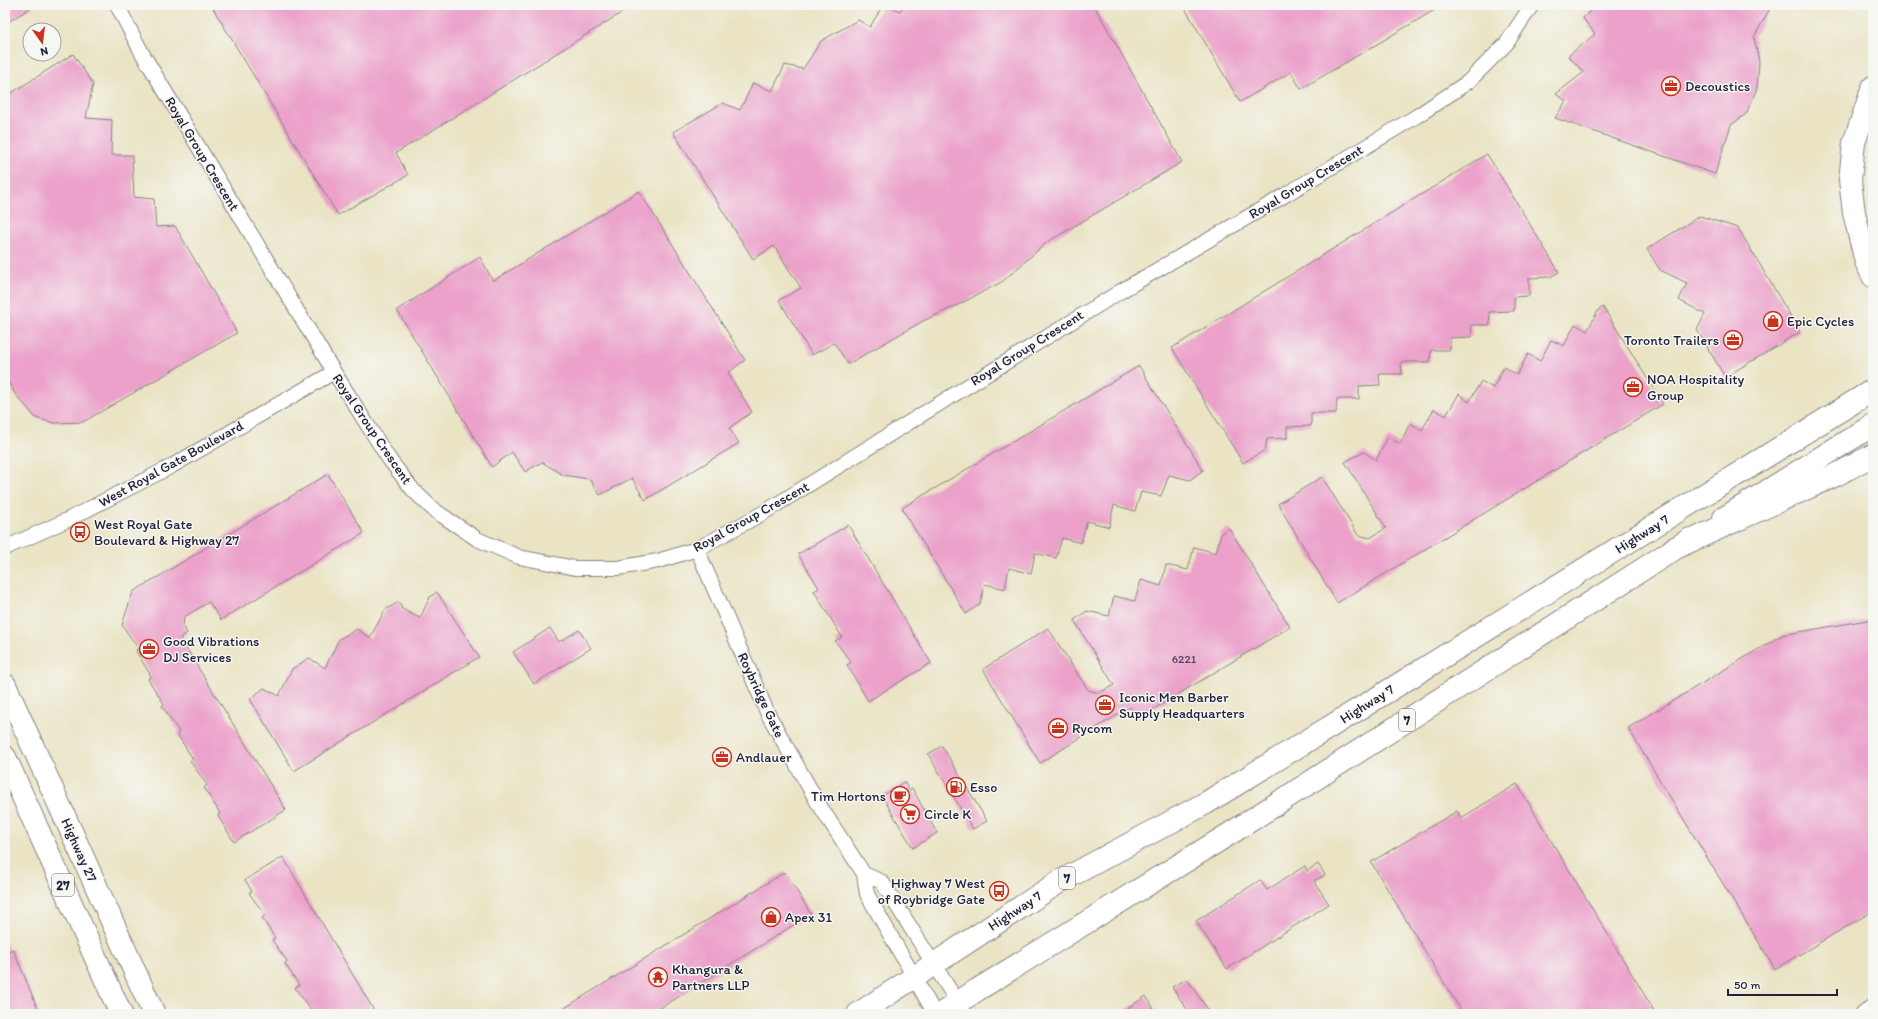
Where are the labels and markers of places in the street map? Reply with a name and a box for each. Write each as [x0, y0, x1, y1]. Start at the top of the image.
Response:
office icon: Decoustics [1660, 75, 1682, 97]
place label: Decoustics [1685, 78, 1750, 95]
shop icon: Epic Cycles [1762, 310, 1784, 332]
place label: Epic Cycles [1787, 313, 1854, 330]
office icon: Toronto Trailers [1722, 329, 1744, 351]
place label: Toronto Trailers [1624, 332, 1719, 349]
place label: NOA Hospitality Group [1647, 371, 1745, 404]
office icon: NOA Hospitality Group [1622, 376, 1644, 398]
place label: West Royal Gate Boulevard & Highway 27 [94, 516, 239, 549]
bus stop icon: West Royal Gate Boulevard & Highway 27 [69, 521, 91, 543]
place label: Good Vibrations DJ Services [163, 633, 259, 666]
office icon: Good Vibrations DJ Services [138, 638, 160, 660]
place label: Iconic Men Barber Supply Headquarters [1119, 689, 1245, 722]
office icon: Iconic Men Barber Supply Headquarters [1094, 694, 1116, 716]
office icon: Rycom [1047, 717, 1069, 739]
place label: Rycom [1072, 720, 1112, 737]
office icon: Andlauer [711, 746, 733, 768]
place label: Andlauer [736, 749, 792, 766]
fuel station icon: Esso [945, 776, 967, 798]
place label: Esso [970, 779, 997, 796]
cafe icon: Tim Hortons [889, 785, 911, 807]
place label: Tim Hortons [811, 788, 886, 805]
supermarket icon: Circle K [899, 803, 921, 825]
place label: Circle K [924, 806, 971, 823]
place label: Highway 7 West of Roybridge Gate [878, 875, 985, 908]
bus stop icon: Highway 7 West of Roybridge Gate [988, 880, 1010, 902]
shop icon: Apex 31 [760, 906, 782, 928]
place label: Apex 31 [785, 909, 832, 926]
place label: Khangura & Partners LLP [672, 961, 750, 994]
temple icon: Khangura & Partners LLP [647, 966, 669, 988]

